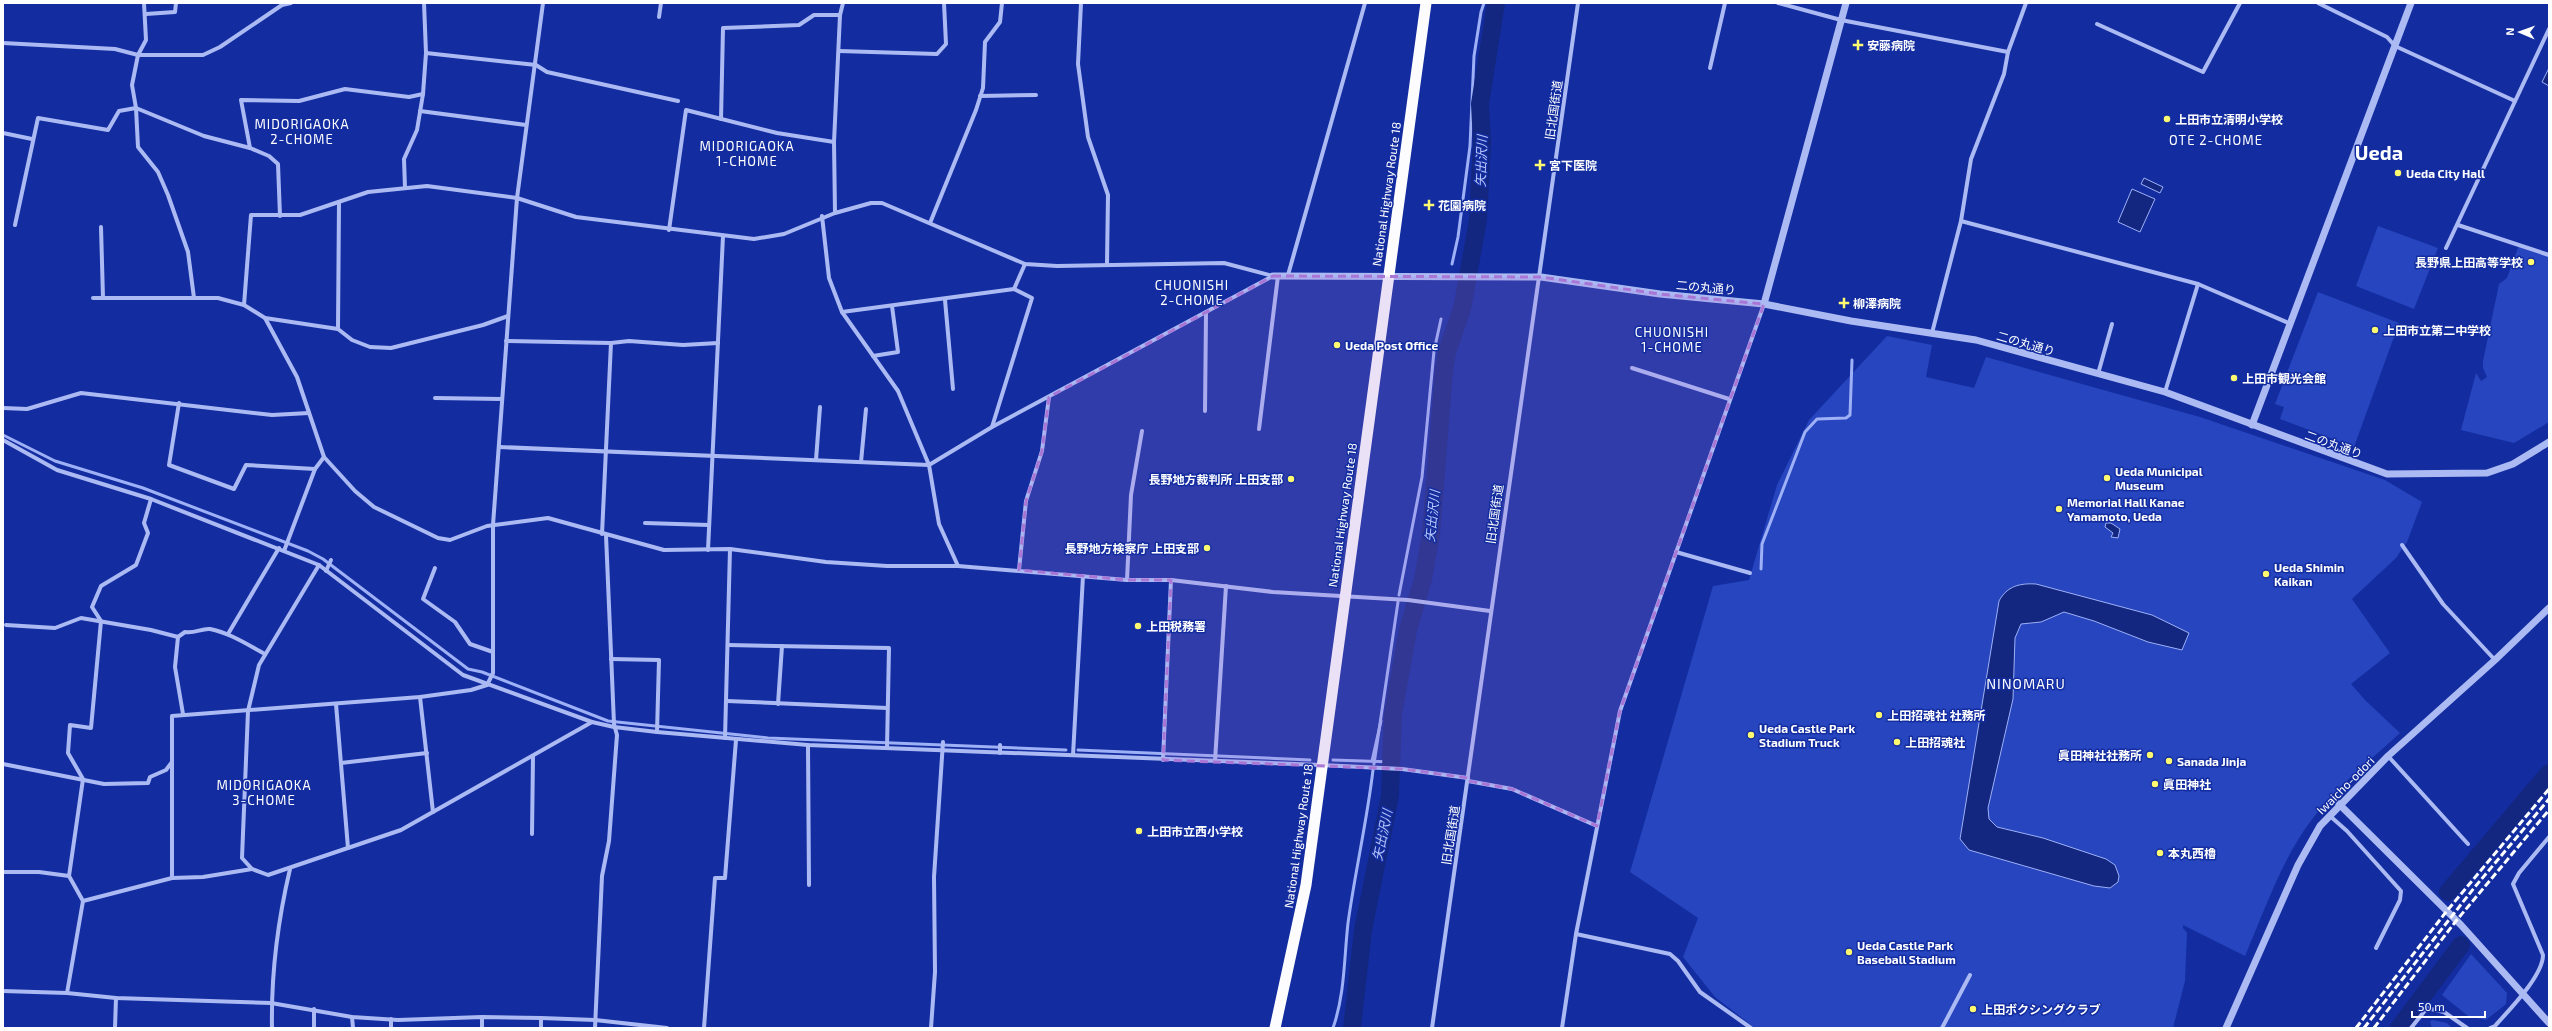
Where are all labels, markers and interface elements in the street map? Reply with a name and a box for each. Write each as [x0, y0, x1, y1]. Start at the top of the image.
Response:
north arrow [2500, 12, 2540, 52]
text: N [2503, 27, 2516, 36]
place label: 安藤病院 [1867, 38, 1915, 52]
marker: 安藤病院 [1852, 39, 1864, 51]
street label: 旧北国街道 [1542, 79, 1564, 141]
place label: 上田市立清明小学校 [2175, 112, 2283, 126]
marker: 上田市立清明小学校 [2162, 114, 2172, 124]
district label: MIDORIGAOKA 2-CHOME [254, 116, 350, 147]
street label: National Highway Route 18 [1369, 121, 1403, 267]
district label: OTE 2-CHOME [2169, 132, 2263, 148]
water label: 矢出沢川 [1472, 133, 1490, 187]
district label: MIDORIGAOKA 1-CHOME [699, 138, 795, 169]
district label: Ueda [2355, 140, 2403, 164]
place label: 宮下医院 [1549, 158, 1597, 172]
marker: 宮下医院 [1534, 159, 1546, 171]
place label: Ueda City Hall [2406, 166, 2485, 181]
marker: Ueda City Hall [2393, 168, 2403, 178]
place label: 花園病院 [1438, 198, 1486, 212]
marker: 花園病院 [1423, 199, 1435, 211]
place label: 長野県上田高等学校 [2415, 255, 2523, 269]
marker: 長野県上田高等学校 [2526, 257, 2536, 267]
district label: CHUONISHI 2-CHOME [1155, 277, 1229, 308]
street label: 二の丸通り [1675, 277, 1737, 297]
place label: 柳澤病院 [1853, 296, 1901, 310]
marker: 柳澤病院 [1838, 297, 1850, 309]
place label: 上田市立第二中学校 [2383, 323, 2491, 337]
district label: CHUONISHI 1-CHOME [1635, 324, 1709, 355]
marker: 上田市立第二中学校 [2370, 325, 2380, 335]
street label: 二の丸通り [1995, 328, 2057, 358]
place label: Ueda Post Office [1345, 338, 1438, 352]
marker: Ueda Post Office [1332, 340, 1342, 350]
place label: 上田市観光会館 [2242, 371, 2326, 385]
marker: 上田市観光会館 [2229, 373, 2239, 383]
street label: 二の丸通り [2303, 427, 2365, 461]
street label: National Highway Route 18 [1325, 442, 1359, 588]
place label: Ueda Municipal Museum [2115, 464, 2203, 492]
place label: 長野地方裁判所 上田支部 [1148, 472, 1283, 486]
marker: Ueda Municipal Museum [2102, 473, 2112, 483]
marker: 長野地方裁判所 上田支部 [1286, 474, 1296, 484]
street label: 旧北国街道 [1483, 483, 1505, 545]
water label: 矢出沢川 [1421, 487, 1443, 543]
place label: Memorial Hall Kanae Yamamoto, Ueda [2067, 495, 2185, 523]
marker: Memorial Hall Kanae Yamamoto, Ueda [2054, 504, 2064, 514]
place label: 長野地方検察庁 上田支部 [1064, 541, 1199, 555]
marker: 長野地方検察庁 上田支部 [1202, 543, 1212, 553]
place label: Ueda Shimin Kaikan [2274, 560, 2344, 588]
marker: Ueda Shimin Kaikan [2261, 569, 2271, 579]
place label: 上田税務署 [1146, 619, 1206, 633]
marker: 上田税務署 [1133, 621, 1143, 631]
district label: NINOMARU [1986, 675, 2066, 692]
place label: 上田招魂社 社務所 [1887, 708, 1986, 722]
marker: 上田招魂社 社務所 [1874, 710, 1884, 720]
place label: Ueda Castle Park Stadium Truck [1759, 721, 1855, 749]
marker: Ueda Castle Park Stadium Truck [1746, 730, 1756, 740]
place label: 上田招魂社 [1905, 735, 1965, 749]
marker: 上田招魂社 [1892, 737, 1902, 747]
place label: 眞田神社社務所 [2058, 748, 2142, 762]
marker: 眞田神社社務所 [2145, 750, 2155, 760]
street label: Iwaicho-odori [2313, 753, 2377, 817]
place label: Sanada Jinja [2177, 754, 2247, 769]
marker: Sanada Jinja [2164, 756, 2174, 766]
street label: National Highway Route 18 [1281, 763, 1315, 909]
district label: MIDORIGAOKA 3-CHOME [216, 777, 312, 808]
place label: 眞田神社 [2163, 777, 2211, 791]
marker: 眞田神社 [2150, 779, 2160, 789]
street label: 旧北国街道 [1438, 804, 1462, 866]
water label: 矢出沢川 [1369, 806, 1396, 862]
place label: 上田市立西小学校 [1147, 824, 1243, 838]
marker: 上田市立西小学校 [1134, 826, 1144, 836]
place label: 本丸西櫓 [2168, 846, 2216, 860]
marker: 本丸西櫓 [2155, 848, 2165, 858]
place label: Ueda Castle Park Baseball Stadium [1857, 938, 1956, 966]
marker: Ueda Castle Park Baseball Stadium [1844, 947, 1854, 957]
scale bar [2412, 993, 2485, 1019]
text: 50 m [2418, 999, 2445, 1013]
place label: 上田ボクシングクラブ [1981, 1002, 2101, 1016]
marker: 上田ボクシングクラブ [1968, 1004, 1978, 1014]

